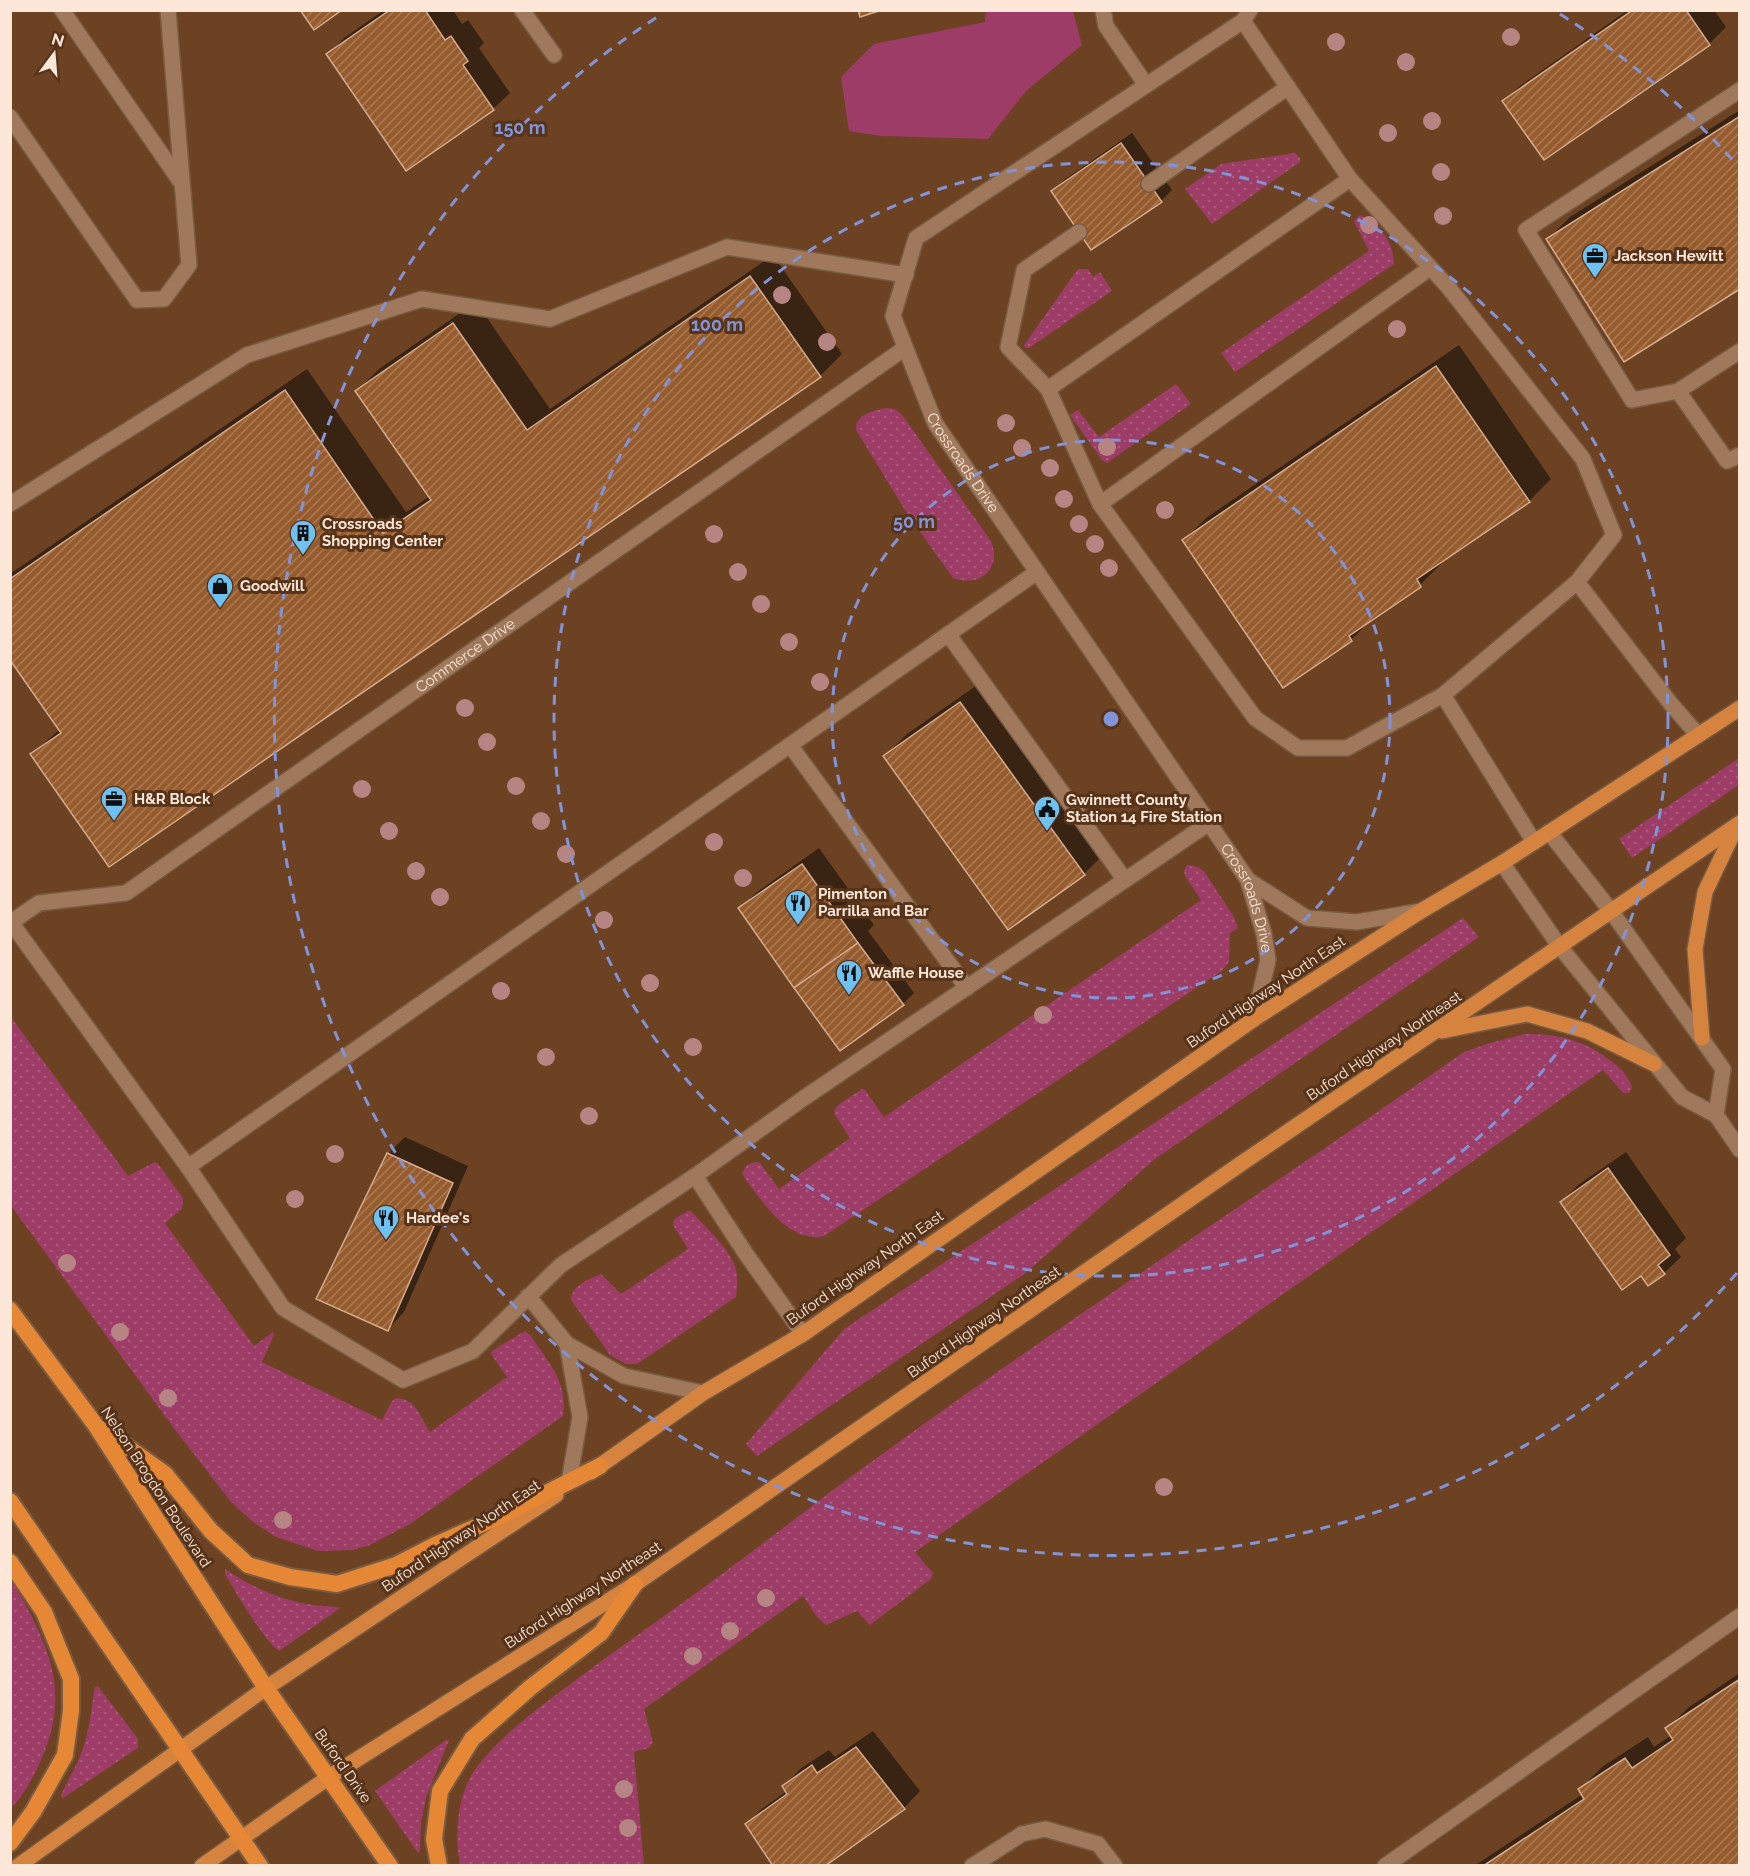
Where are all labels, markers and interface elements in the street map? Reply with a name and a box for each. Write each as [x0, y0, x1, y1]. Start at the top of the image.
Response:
north arrow [24, 24, 84, 84]
text: N [50, 29, 66, 51]
text: 150 m [495, 117, 546, 138]
office icon: Jackson Hewitt [1580, 241, 1610, 279]
place label: Jackson Hewitt [1614, 247, 1724, 265]
text: 100 m [691, 314, 743, 335]
street label: Crossroads Drive [923, 410, 1003, 516]
text: 50 m [893, 511, 935, 532]
place label: Crossroads Shopping Center [322, 515, 443, 550]
building icon: Crossroads Shopping Center [288, 518, 318, 556]
shop icon: Goodwill [205, 571, 235, 609]
place label: Goodwill [240, 577, 305, 595]
street label: Commerce Drive [412, 614, 519, 697]
centre of rings [1101, 709, 1121, 729]
office icon: H&R Block [99, 784, 129, 822]
place label: H&R Block [134, 790, 211, 808]
place label: Gwinnett County Station 14 Fire Station [1066, 791, 1222, 826]
public building icon: Gwinnett County Station 14 Fire Station [1032, 794, 1062, 832]
street label: Crossroads Drive [1217, 840, 1276, 954]
place label: Pimenton Parrilla and Bar [818, 885, 929, 920]
restaurant icon: Pimenton Parrilla and Bar [783, 888, 813, 926]
street label: Buford Highway North East [1183, 932, 1349, 1052]
restaurant icon: Waffle House [834, 958, 864, 996]
place label: Waffle House [868, 964, 964, 982]
street label: Buford Highway Northeast [1303, 987, 1465, 1105]
restaurant icon: Hardee's [371, 1203, 401, 1241]
street label: Buford Highway North East [783, 1207, 947, 1329]
place label: Hardee's [406, 1209, 470, 1227]
street label: Buford Highway Northeast [904, 1262, 1064, 1382]
street label: Nelson Brogdon Boulevard [97, 1403, 215, 1571]
street label: Buford Highway North East [378, 1476, 544, 1596]
street label: Buford Highway Northeast [501, 1538, 665, 1652]
street label: Buford Drive [311, 1725, 375, 1807]

